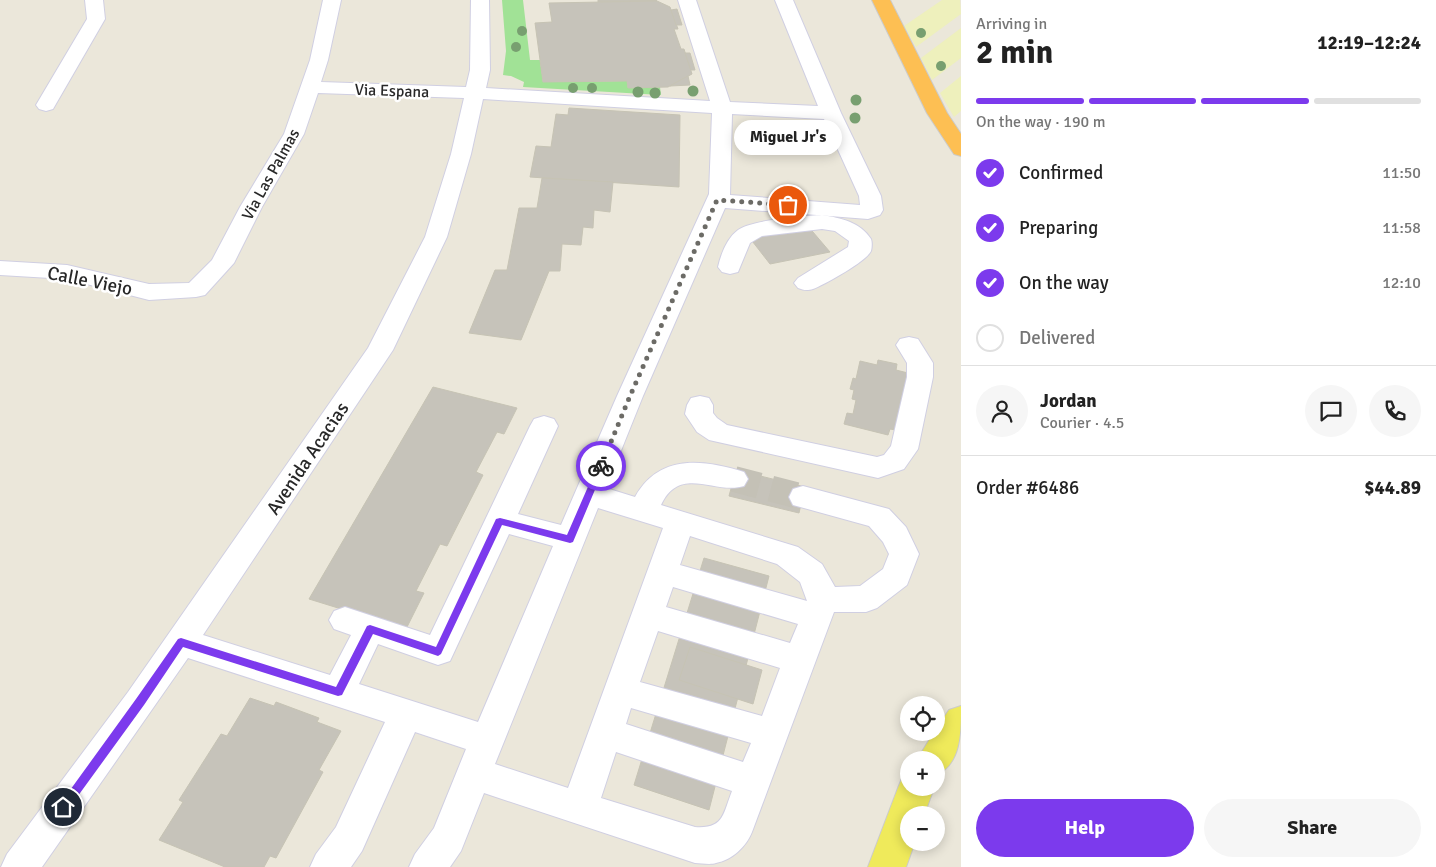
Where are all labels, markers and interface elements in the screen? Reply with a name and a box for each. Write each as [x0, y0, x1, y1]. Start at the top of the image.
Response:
text: Arriving in [976, 14, 1047, 34]
text: 12:19–12:24 [1317, 31, 1421, 55]
text: 2 min [976, 33, 1053, 72]
street label: Via Espana [354, 80, 430, 102]
text: On the way · 190 m [976, 112, 1106, 132]
callout: Miguel Jr's [734, 120, 842, 155]
street label: Via Las Palmas [238, 125, 304, 224]
text: Miguel Jr's [750, 127, 826, 147]
icon: check [976, 159, 1004, 187]
text: Confirmed [1019, 161, 1103, 185]
text: 11:50 [1382, 163, 1421, 183]
pin [767, 184, 809, 226]
icon: bag [774, 191, 802, 219]
icon: check [976, 214, 1004, 242]
text: Preparing [1019, 216, 1098, 240]
text: 11:58 [1382, 218, 1421, 238]
street label: Calle Viejo [45, 261, 135, 301]
icon: check [976, 269, 1004, 297]
text: On the way [1019, 271, 1109, 295]
text: 12:10 [1382, 273, 1421, 293]
text: Delivered [1019, 326, 1095, 350]
button: person [976, 385, 1028, 437]
button: chat [1305, 385, 1357, 437]
button: phone [1369, 385, 1421, 437]
text: Jordan [1040, 389, 1097, 413]
street label: Avenida Acacias [261, 398, 354, 520]
text: Courier · 4.5 [1040, 413, 1124, 433]
courier [576, 441, 626, 491]
icon: bike [587, 452, 615, 480]
text: Order #6486 [976, 476, 1079, 500]
text: $44.89 [1364, 476, 1421, 500]
map controls [900, 696, 945, 851]
button: locate [900, 696, 945, 741]
button: + [900, 751, 945, 796]
pin [42, 786, 84, 828]
icon: home [49, 793, 77, 821]
button: Help [976, 799, 1194, 857]
button: Share [1204, 799, 1421, 857]
button: − [900, 806, 945, 851]

